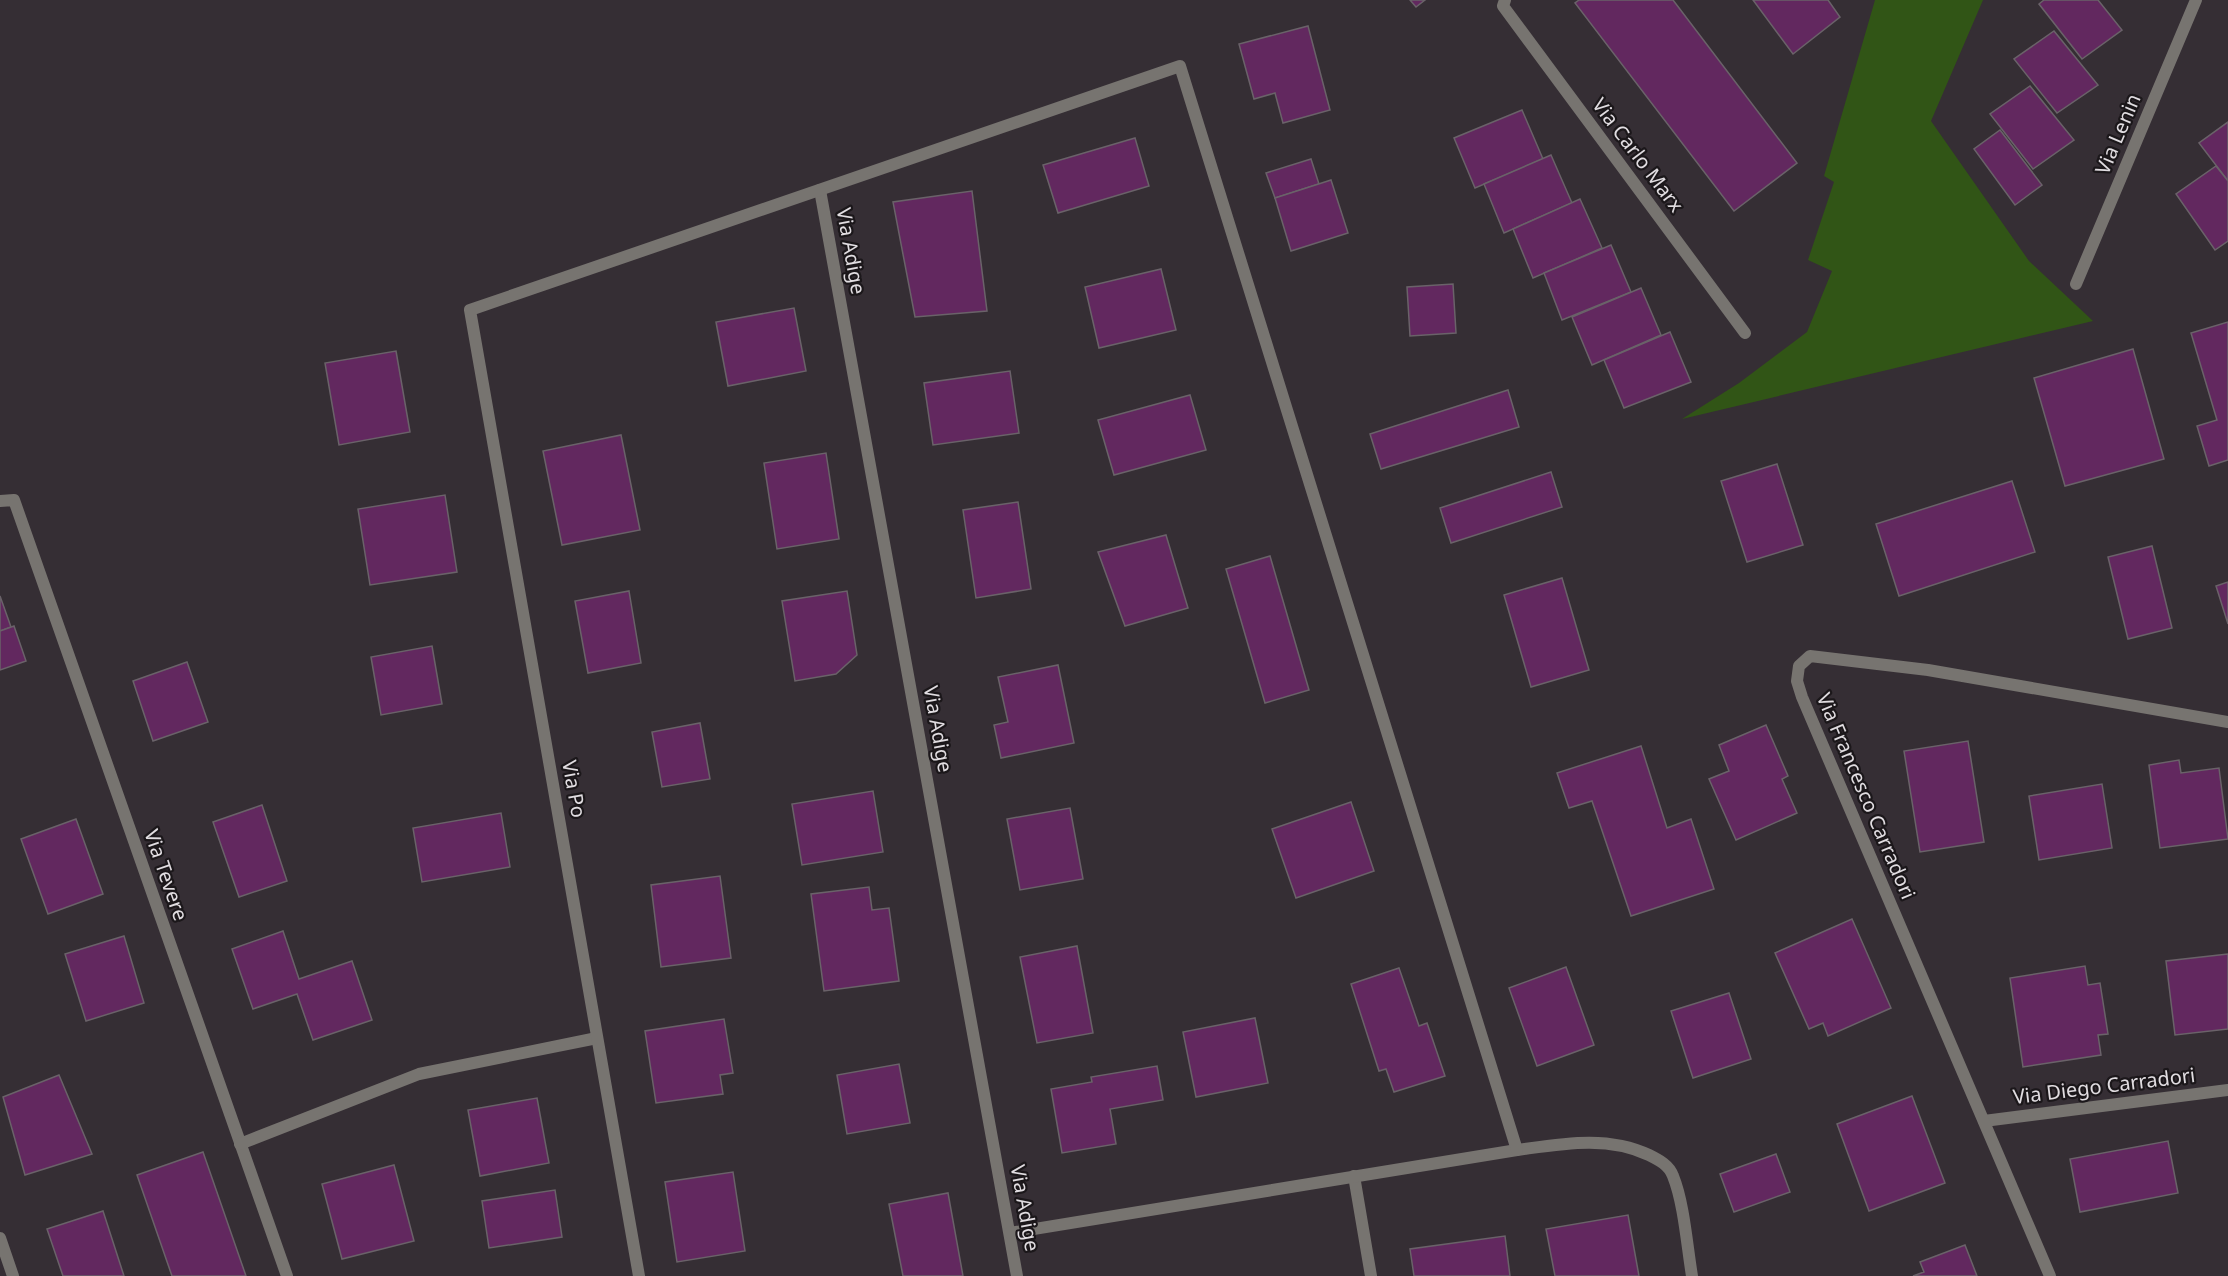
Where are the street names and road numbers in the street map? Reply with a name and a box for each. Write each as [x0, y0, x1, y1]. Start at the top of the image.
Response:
street label: Via Lenin [2088, 89, 2147, 178]
street label: Via Carlo Marx [1587, 92, 1690, 218]
street label: Via Adige [831, 206, 872, 296]
street label: Via Adige [918, 684, 959, 774]
street label: Via Francesco Carradori [1811, 688, 1922, 903]
street label: Via Po [556, 758, 593, 820]
street label: Via Tevere [138, 826, 195, 924]
street label: Via Diego Carradori [2011, 1061, 2197, 1110]
street label: Via Adige [1005, 1163, 1046, 1253]

